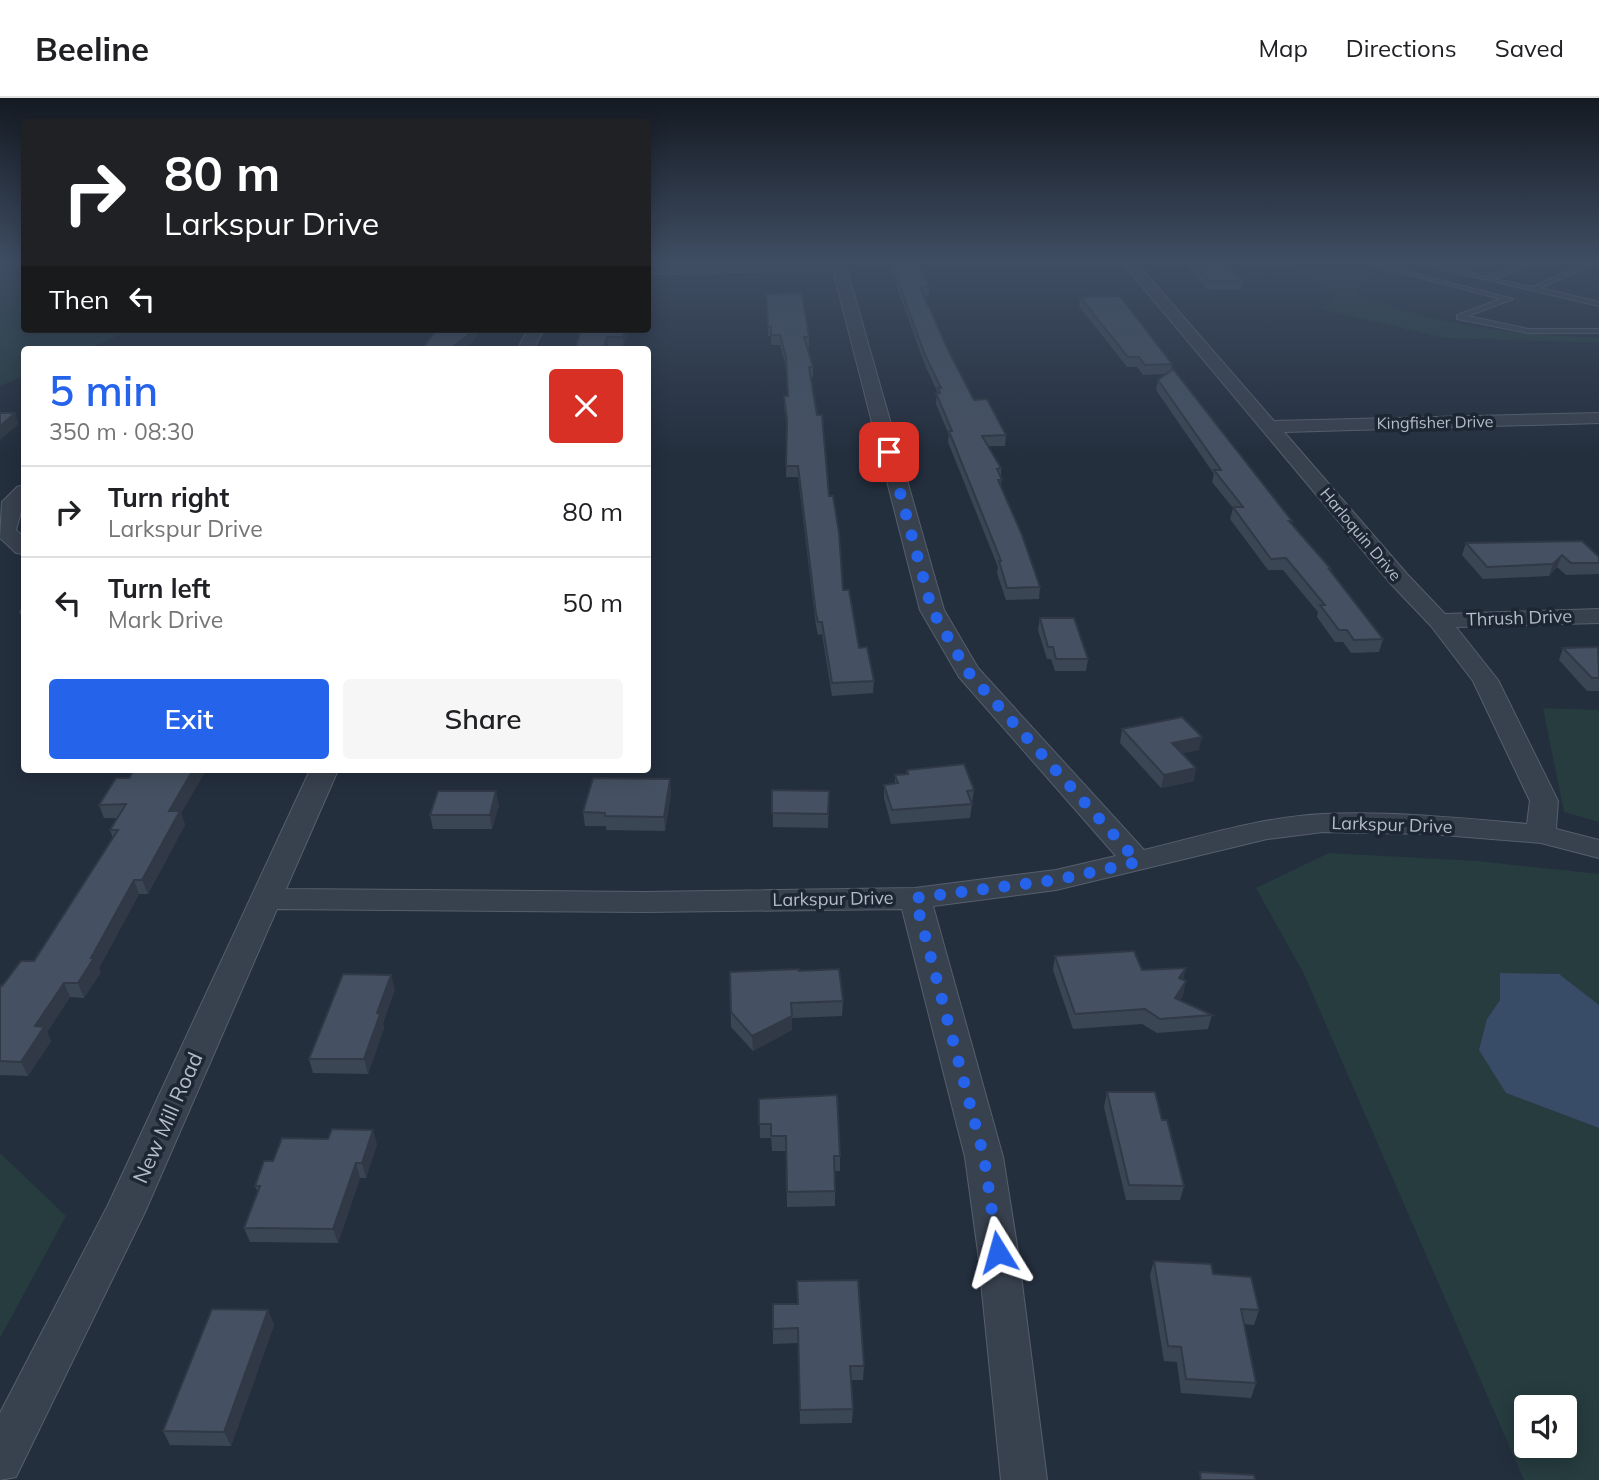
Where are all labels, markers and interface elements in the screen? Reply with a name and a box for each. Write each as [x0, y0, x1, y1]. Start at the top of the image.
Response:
text: Beeline [35, 28, 149, 69]
text: Map [1258, 33, 1308, 63]
text: Directions [1346, 33, 1457, 63]
text: Saved [1495, 33, 1564, 63]
text: 80 m [164, 142, 280, 203]
icon: right [49, 147, 140, 238]
text: Larkspur Drive [164, 203, 379, 243]
icon: left [123, 280, 161, 318]
text: Then [49, 283, 109, 316]
text: 5 min [49, 364, 158, 417]
button: close [549, 369, 623, 443]
street label: Kingfisher Drive [1376, 411, 1494, 433]
text: 350 m · 08:30 [49, 417, 194, 446]
pin [859, 422, 919, 482]
icon: arrive [870, 433, 908, 471]
text: Turn right [108, 481, 229, 514]
street label: Harloquin Drive [1316, 483, 1406, 585]
icon: right [49, 493, 87, 531]
text: 80 m [562, 495, 623, 528]
text: Larkspur Drive [108, 514, 263, 543]
text: Turn left [108, 572, 210, 605]
icon: left [49, 584, 87, 622]
text: 50 m [562, 586, 623, 619]
street label: Thrush Drive [1466, 604, 1572, 631]
text: Mark Drive [108, 605, 223, 634]
button: Exit [49, 679, 329, 759]
button: Share [343, 679, 623, 759]
street label: Larkspur Drive [1331, 811, 1453, 838]
street label: Larkspur Drive [772, 886, 894, 911]
street label: New Mill Road [127, 1048, 208, 1187]
position arrow [961, 1215, 1035, 1289]
map controls [1514, 1395, 1577, 1458]
button: sound [1514, 1395, 1577, 1458]

